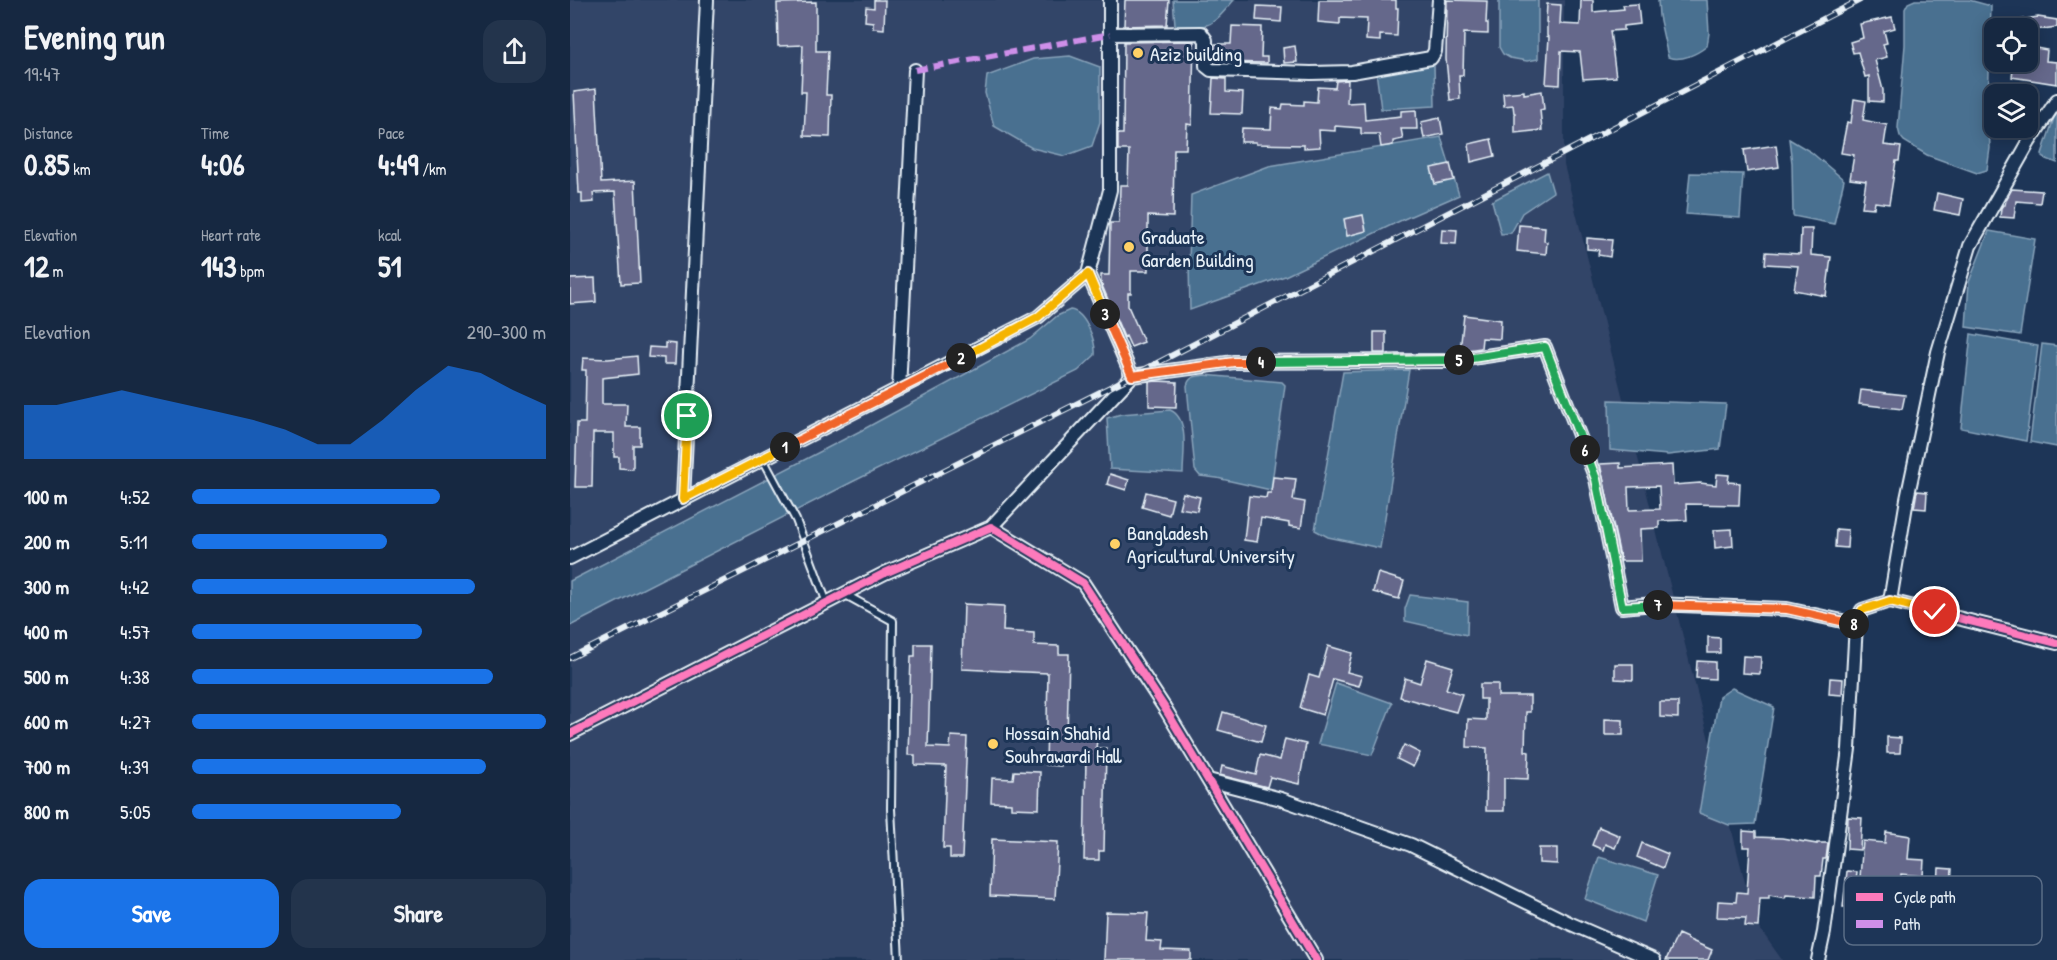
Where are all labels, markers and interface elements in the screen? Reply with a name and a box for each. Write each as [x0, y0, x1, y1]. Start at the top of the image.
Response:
text: Evening run [24, 15, 165, 59]
map controls [1984, 18, 2038, 138]
button: locate [1984, 18, 2038, 72]
button: share [483, 20, 546, 83]
place label: Aziz building [1150, 40, 1242, 67]
marker: Aziz building [1131, 46, 1145, 60]
text: 19:47 [24, 60, 61, 87]
button: layers [1984, 84, 2038, 138]
text: Distance [24, 122, 73, 144]
text: Time [201, 122, 229, 144]
text: Pace [378, 122, 405, 144]
text: 0.85 [24, 144, 70, 184]
text: 4:06 [201, 144, 245, 184]
text: 4:49 [378, 144, 418, 184]
text: km [70, 158, 91, 180]
text: /km [418, 158, 446, 180]
place label: Graduate Garden Building [1141, 223, 1254, 273]
text: Elevation [24, 224, 77, 246]
text: Heart rate [201, 224, 261, 246]
text: kcal [378, 224, 401, 246]
marker: Graduate Garden Building [1122, 240, 1136, 254]
text: 12 [24, 246, 49, 286]
text: 143 [201, 246, 237, 286]
text: 51 [378, 246, 402, 286]
text: m [49, 260, 64, 282]
text: bpm [237, 260, 265, 282]
pin: 3 [1090, 299, 1120, 329]
text: 3 [1101, 303, 1109, 325]
text: Elevation [24, 318, 90, 345]
text: 290–300 m [467, 318, 546, 345]
pin: 2 [946, 343, 976, 373]
pin: 5 [1444, 345, 1474, 375]
text: 2 [957, 347, 965, 369]
pin: 4 [1246, 347, 1276, 377]
text: 5 [1456, 349, 1462, 371]
text: 4 [1258, 351, 1264, 373]
pin [661, 390, 712, 441]
icon: arrive [670, 399, 703, 432]
pin: 1 [770, 432, 800, 462]
pin: 6 [1570, 435, 1600, 465]
text: 1 [782, 436, 788, 458]
text: 6 [1582, 439, 1588, 461]
text: 100 m [24, 483, 67, 510]
text: 4:52 [120, 483, 150, 510]
place label: Bangladesh Agricultural University [1127, 519, 1295, 569]
text: 200 m [24, 528, 69, 555]
text: 5:11 [120, 528, 148, 555]
marker: Bangladesh Agricultural University [1108, 537, 1122, 551]
text: 300 m [24, 573, 69, 600]
text: 4:42 [120, 573, 149, 600]
pin [1909, 586, 1960, 637]
pin: 7 [1643, 590, 1673, 620]
text: 7 [1654, 594, 1662, 616]
icon: check [1918, 595, 1951, 628]
pin: 8 [1839, 609, 1869, 639]
text: 8 [1851, 613, 1857, 635]
text: 400 m [24, 618, 68, 645]
text: 4:57 [120, 618, 151, 645]
text: 500 m [24, 663, 69, 690]
text: 4:38 [120, 663, 150, 690]
text: 600 m [24, 708, 68, 735]
text: 4:27 [120, 708, 151, 735]
place label: Hossain Shahid Souhrawardi Hall [1005, 719, 1122, 769]
marker: Hossain Shahid Souhrawardi Hall [986, 737, 1000, 751]
text: 700 m [24, 753, 70, 780]
text: 4:39 [120, 753, 148, 780]
text: 800 m [24, 798, 69, 825]
text: 5:05 [120, 798, 151, 825]
legend [1844, 876, 2042, 945]
button: Save [24, 879, 279, 948]
button: Share [291, 879, 546, 948]
text: Cycle path [1894, 886, 1956, 908]
text: Path [1894, 913, 1920, 935]

